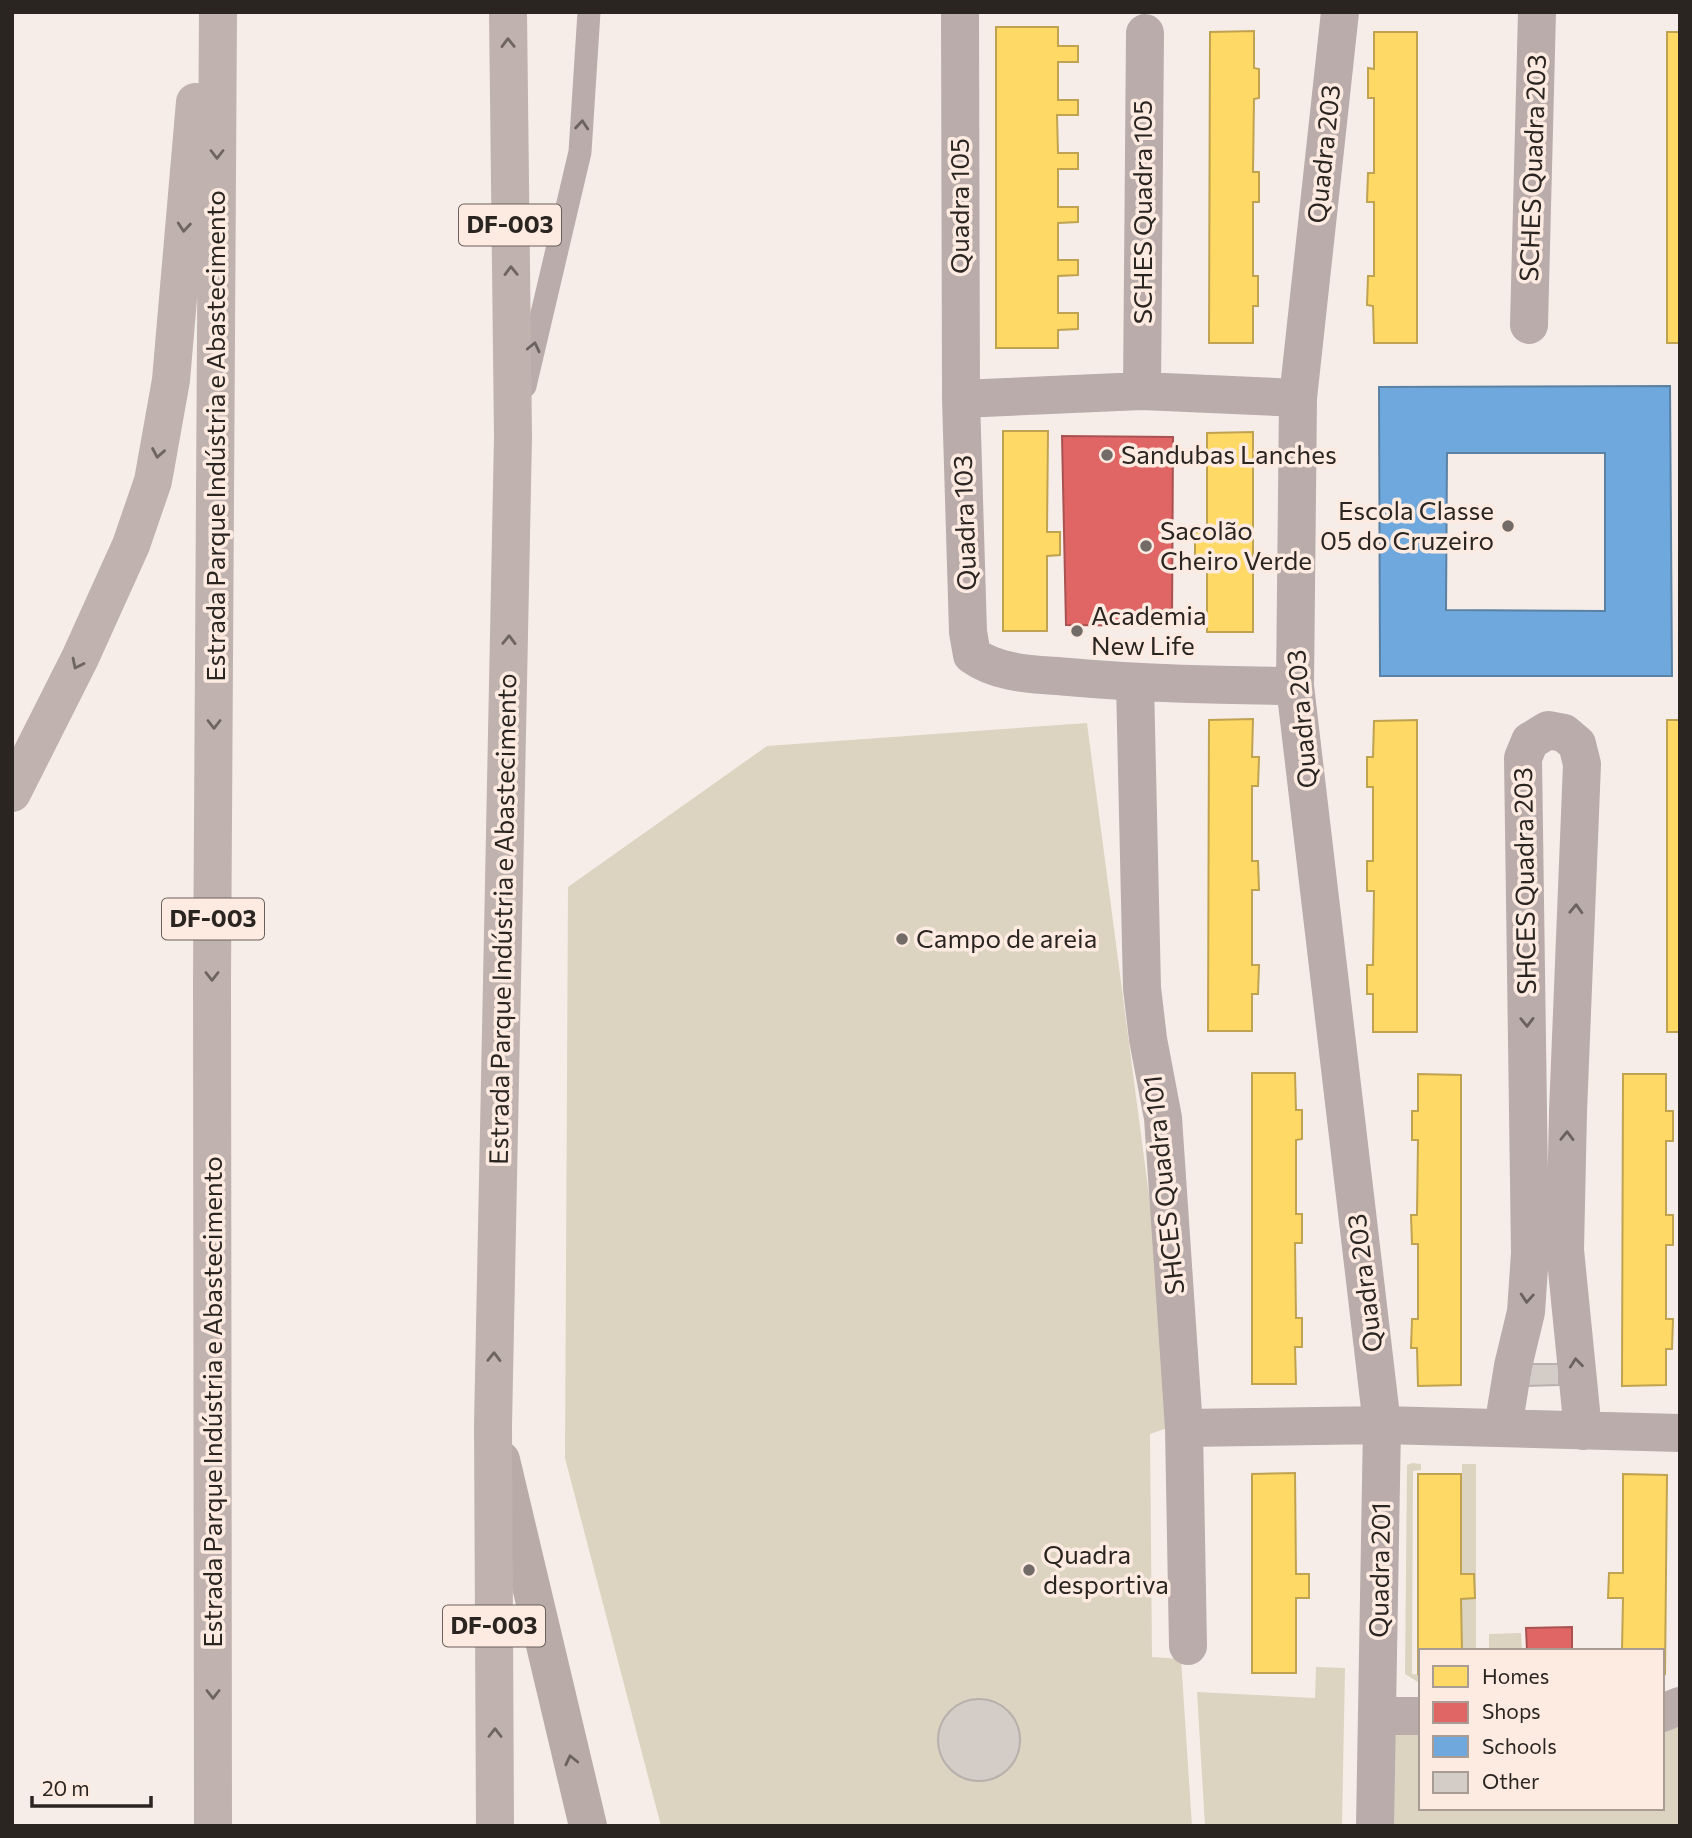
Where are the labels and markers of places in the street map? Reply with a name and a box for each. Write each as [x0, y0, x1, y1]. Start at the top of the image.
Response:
place label: Sandubas Lanches [1121, 438, 1337, 469]
marker: Sandubas Lanches [1099, 447, 1115, 463]
place label: Escola Classe 05 do Cruzeiro [1320, 494, 1494, 555]
place label: Sacolão Cheiro Verde [1160, 514, 1312, 575]
marker: Escola Classe 05 do Cruzeiro [1500, 518, 1516, 534]
marker: Sacolão Cheiro Verde [1138, 538, 1154, 554]
place label: Academia New Life [1091, 599, 1207, 660]
marker: Academia New Life [1069, 623, 1085, 639]
place label: Campo de areia [916, 922, 1097, 953]
marker: Campo de areia [894, 931, 910, 947]
place label: Quadra desportiva [1043, 1538, 1169, 1599]
marker: Quadra desportiva [1021, 1562, 1037, 1578]

